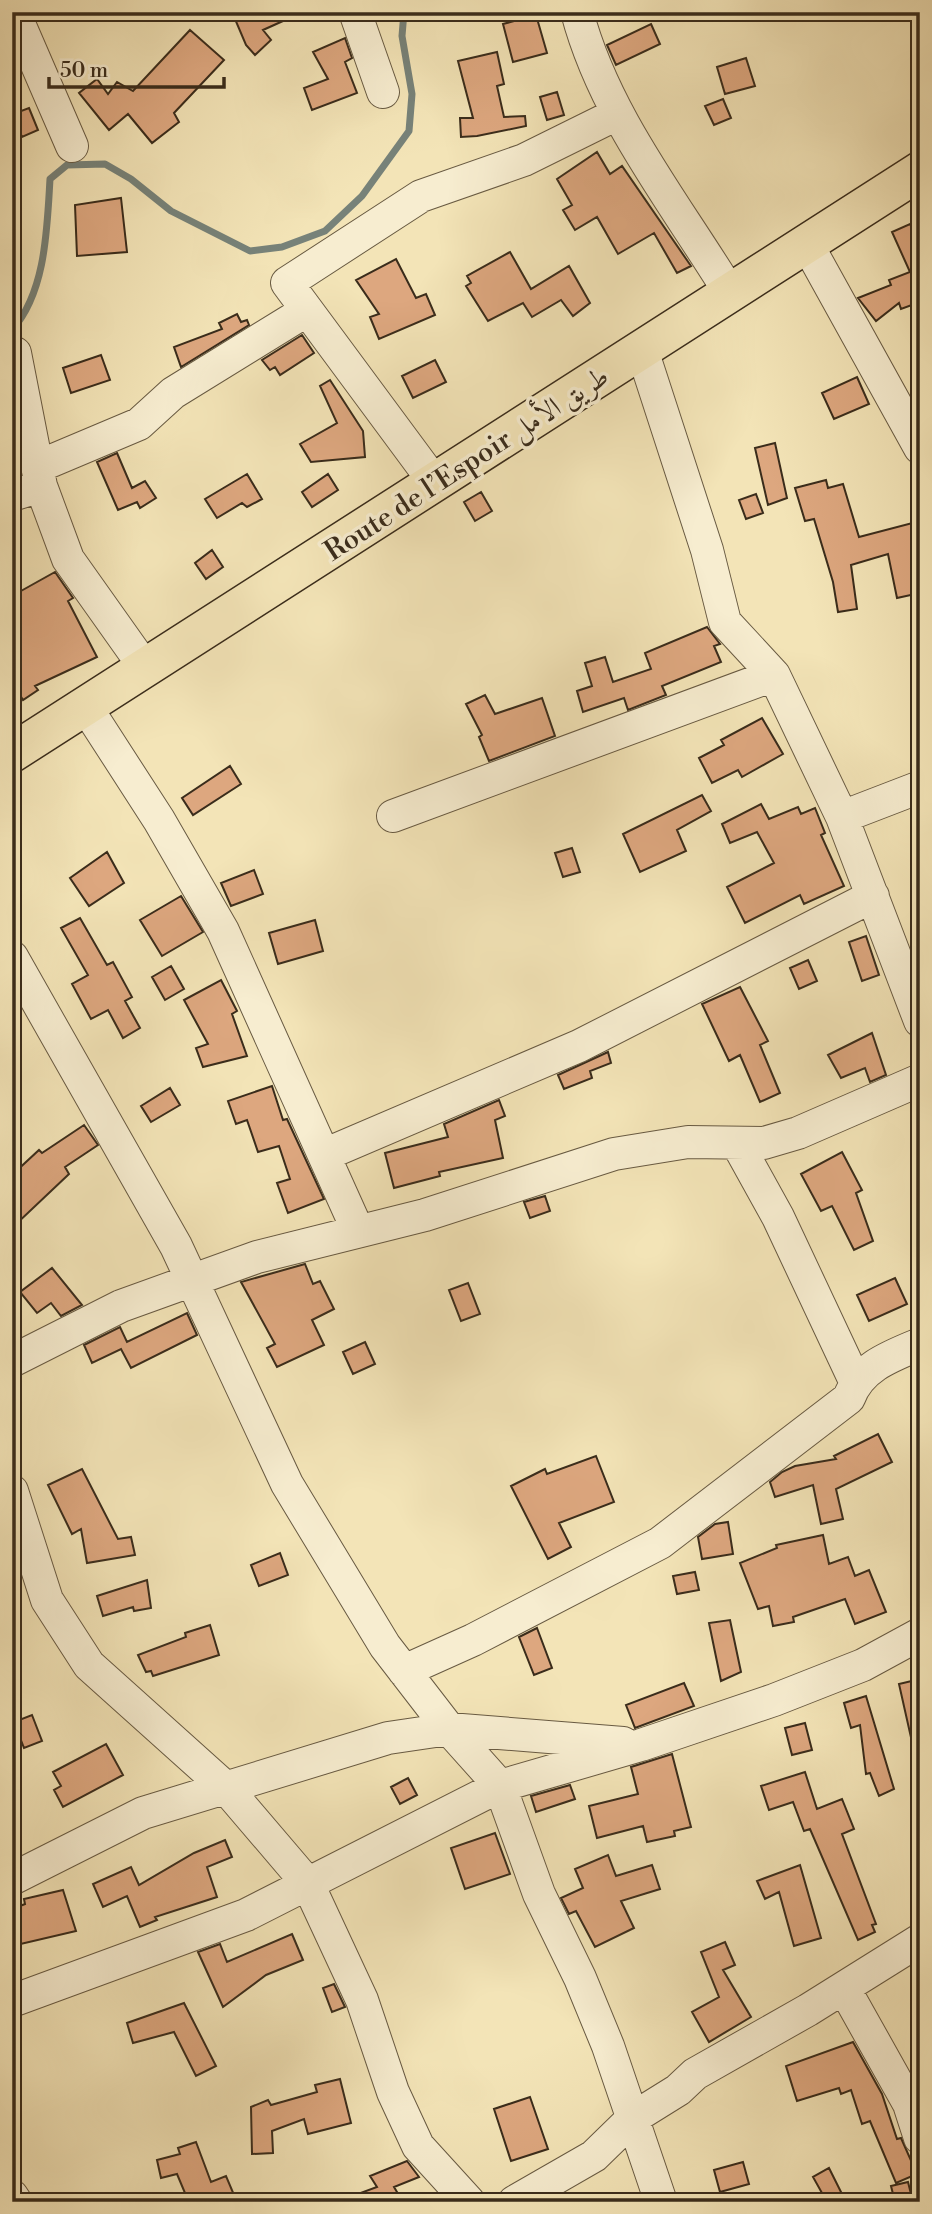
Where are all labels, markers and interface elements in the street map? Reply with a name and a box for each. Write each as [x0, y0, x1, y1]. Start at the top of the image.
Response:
scale bar [49, 46, 224, 90]
text: 50 m [60, 58, 108, 84]
street label: Route de l’Espoir طريق الأمل [317, 357, 616, 570]

